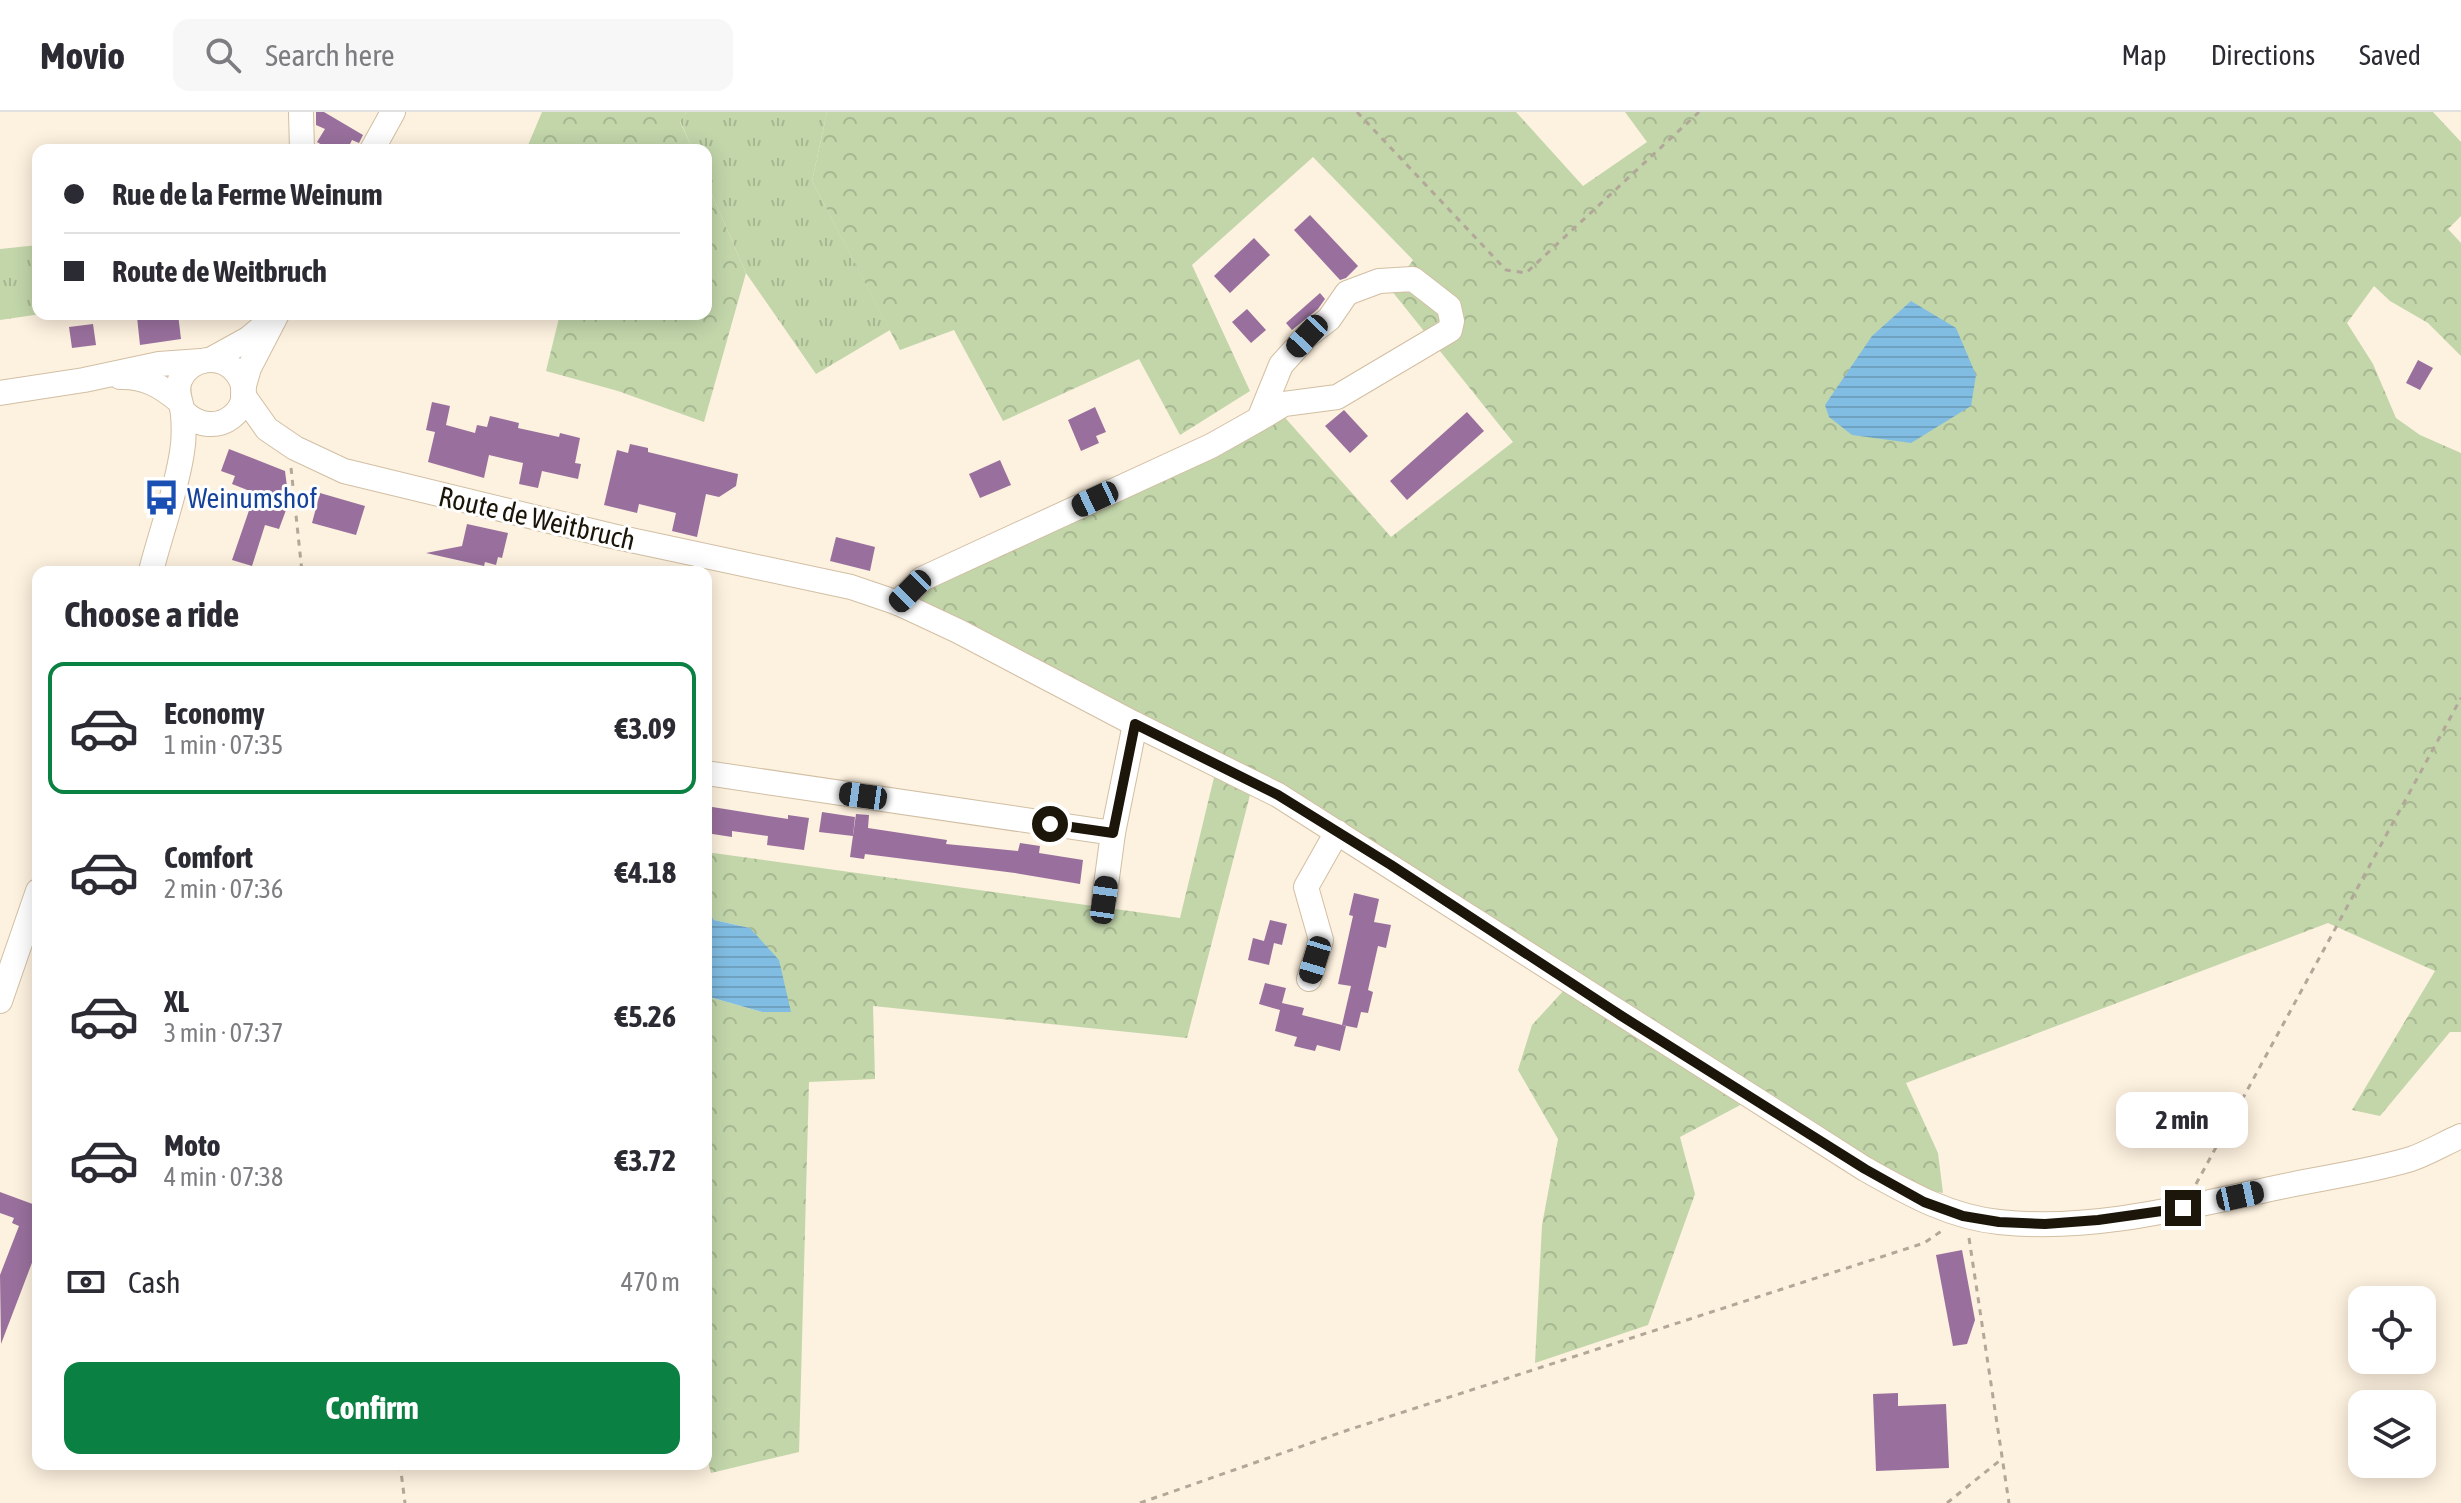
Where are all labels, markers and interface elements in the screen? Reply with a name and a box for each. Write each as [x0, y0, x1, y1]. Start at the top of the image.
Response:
search box [173, 19, 733, 91]
icon: search [201, 33, 245, 77]
text: Movio [40, 34, 125, 77]
text: Search here [265, 38, 395, 72]
text: Map [2122, 39, 2167, 71]
text: Directions [2211, 39, 2315, 71]
text: Saved [2359, 39, 2421, 71]
text: Rue de la Ferme Weinum [112, 177, 382, 211]
text: Route de Weitbruch [112, 254, 327, 288]
car [1282, 310, 1332, 362]
car [1068, 478, 1122, 520]
bus stop icon: Weinumshof [142, 479, 180, 517]
street label: Route de Weitbruch [436, 480, 638, 556]
place label: Weinumshof [187, 482, 318, 514]
car [885, 566, 935, 616]
text: Choose a ride [64, 593, 239, 635]
icon: car [68, 692, 140, 764]
text: Economy [164, 696, 265, 730]
text: €3.09 [615, 711, 676, 745]
text: 1 min · 07:35 [164, 730, 283, 760]
car [838, 781, 888, 811]
route start [1032, 806, 1068, 842]
icon: car [68, 836, 140, 908]
text: Comfort [164, 840, 253, 874]
text: €4.18 [615, 855, 676, 889]
text: 2 min · 07:36 [164, 874, 283, 904]
car [1089, 875, 1119, 925]
car [1297, 934, 1333, 986]
icon: car [68, 980, 140, 1052]
text: XL [164, 984, 189, 1018]
text: €5.26 [615, 999, 676, 1033]
text: 3 min · 07:37 [164, 1018, 283, 1048]
callout: 2 min [2117, 1092, 2249, 1148]
text: 2 min [2155, 1105, 2209, 1135]
icon: car [68, 1124, 140, 1196]
text: Moto [164, 1128, 221, 1162]
text: €3.72 [615, 1143, 676, 1177]
text: 4 min · 07:38 [164, 1162, 283, 1192]
car [2214, 1179, 2266, 1213]
route end [2165, 1190, 2201, 1226]
icon: cash [64, 1260, 108, 1304]
text: Cash [128, 1265, 181, 1299]
text: 470 m [621, 1267, 680, 1297]
map controls [2348, 1286, 2436, 1478]
button: locate [2348, 1286, 2436, 1374]
button: Confirm [64, 1362, 680, 1454]
button: layers [2348, 1390, 2436, 1478]

